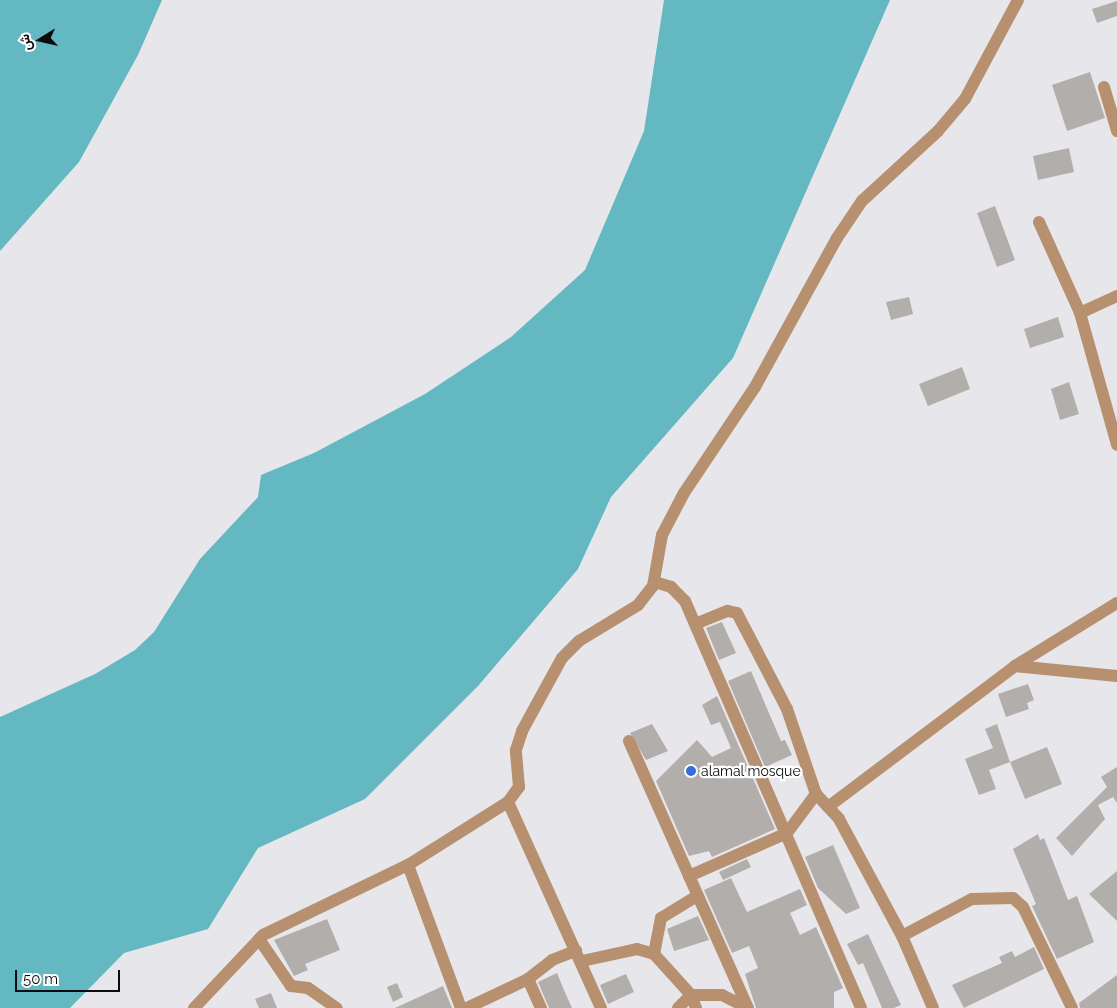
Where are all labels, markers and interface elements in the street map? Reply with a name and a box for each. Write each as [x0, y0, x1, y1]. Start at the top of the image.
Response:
north arrow [15, 15, 65, 65]
text: ش [16, 33, 35, 52]
place label: alamal mosque [701, 763, 801, 779]
marker: alamal mosque [685, 765, 697, 777]
scale bar [18, 960, 122, 992]
text: 50 m [23, 970, 58, 988]

